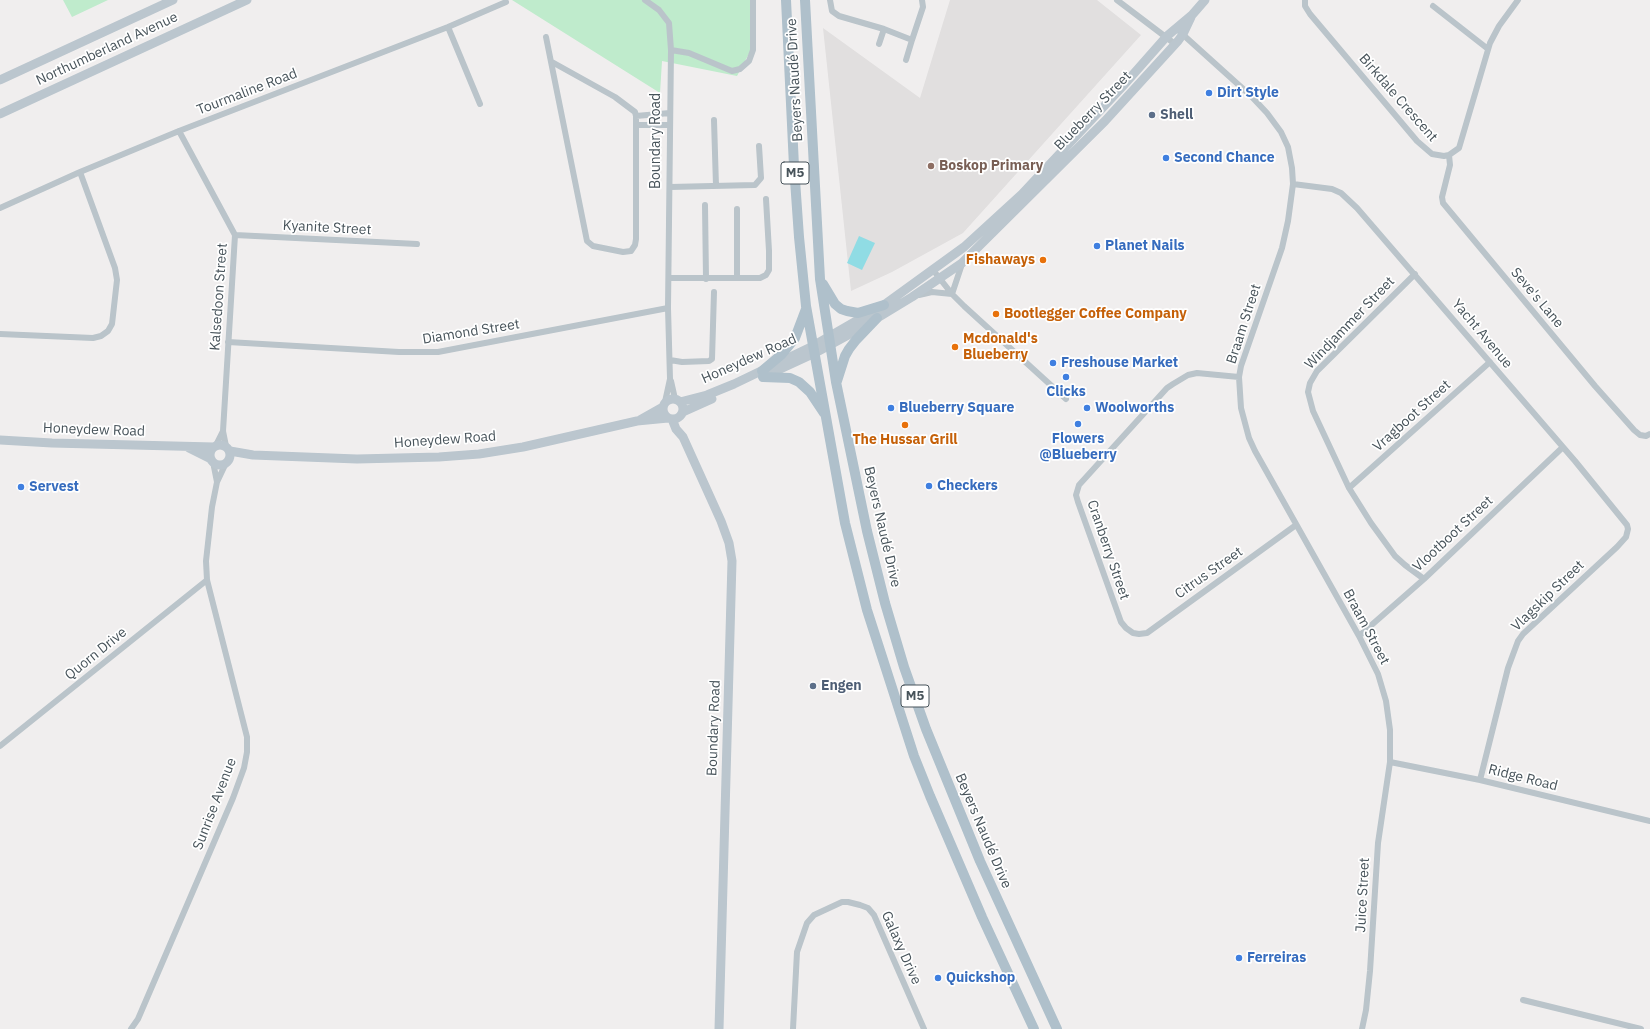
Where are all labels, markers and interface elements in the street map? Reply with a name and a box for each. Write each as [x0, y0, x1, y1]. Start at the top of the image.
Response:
street label: Northumberland Avenue [34, 9, 180, 89]
street label: Beyers Naudé Drive [783, 18, 807, 142]
street label: Birkdale Crescent [1355, 51, 1441, 145]
street label: Tourmaline Road [194, 65, 300, 119]
street label: Blueberry Street [1051, 68, 1135, 154]
place label: Dirt Style [1217, 85, 1279, 101]
marker: Dirt Style [1204, 88, 1214, 98]
street label: Boundary Road [648, 93, 664, 189]
place label: Shell [1160, 107, 1193, 123]
marker: Shell [1147, 110, 1157, 120]
place label: Second Chance [1174, 150, 1275, 166]
marker: Second Chance [1161, 153, 1171, 163]
place label: Boskop Primary [939, 158, 1043, 174]
marker: Boskop Primary [926, 161, 936, 171]
road number: M5 [781, 162, 809, 184]
street label: Kyanite Street [282, 217, 372, 239]
place label: Planet Nails [1105, 238, 1185, 254]
marker: Planet Nails [1092, 241, 1102, 251]
street label: Kalsedoon Street [207, 243, 231, 351]
place label: Fishaways [966, 252, 1035, 268]
marker: Fishaways [1038, 255, 1048, 265]
street label: Seve's Lane [1507, 264, 1567, 332]
street label: Windjammer Street [1302, 273, 1398, 373]
street label: Braam Street [1223, 282, 1265, 366]
street label: Yacht Avenue [1448, 296, 1516, 372]
place label: Bootlegger Coffee Company [1004, 306, 1187, 322]
marker: Bootlegger Coffee Company [991, 309, 1001, 319]
street label: Diamond Street [421, 316, 521, 348]
street label: Honeydew Road [699, 331, 799, 387]
place label: Mcdonald's Blueberry [963, 331, 1038, 364]
marker: Mcdonald's Blueberry [950, 342, 960, 352]
place label: Freshouse Market [1061, 355, 1178, 371]
marker: Freshouse Market [1048, 358, 1058, 368]
marker: Clicks [1061, 372, 1071, 382]
street label: Vragboot Street [1370, 377, 1454, 455]
place label: Clicks [1046, 384, 1086, 400]
place label: Blueberry Square [899, 400, 1014, 416]
place label: Woolworths [1095, 400, 1174, 416]
marker: Blueberry Square [886, 403, 896, 413]
marker: Woolworths [1082, 403, 1092, 413]
marker: Flowers @Blueberry [1073, 419, 1083, 429]
street label: Honeydew Road [43, 420, 145, 440]
marker: The Hussar Grill [900, 420, 910, 430]
street label: Honeydew Road [393, 428, 497, 452]
place label: Flowers @Blueberry [1039, 431, 1117, 464]
place label: The Hussar Grill [852, 432, 958, 448]
street label: Beyers Naudé Drive [860, 465, 904, 589]
place label: Checkers [937, 478, 998, 494]
place label: Servest [29, 479, 79, 495]
marker: Checkers [924, 481, 934, 491]
marker: Servest [16, 482, 26, 492]
street label: Vlootboot Street [1409, 493, 1497, 575]
street label: Cranberry Street [1083, 498, 1133, 602]
street label: Citrus Street [1172, 544, 1246, 602]
street label: Vlagskip Street [1508, 557, 1588, 635]
street label: Braam Street [1339, 586, 1393, 668]
street label: Quorn Drive [62, 624, 130, 684]
place label: Engen [821, 678, 862, 694]
street label: Boundary Road [704, 680, 724, 776]
marker: Engen [808, 681, 818, 691]
road number: M5 [901, 685, 929, 707]
street label: Sunrise Avenue [190, 756, 240, 852]
street label: Ridge Road [1486, 761, 1560, 795]
street label: Beyers Naudé Drive [951, 771, 1015, 891]
street label: Juice Street [1353, 857, 1373, 933]
street label: Galaxy Drive [877, 909, 925, 987]
place label: Ferreiras [1247, 950, 1306, 966]
marker: Ferreiras [1234, 953, 1244, 963]
place label: Quickshop [946, 970, 1015, 986]
marker: Quickshop [933, 973, 943, 983]

